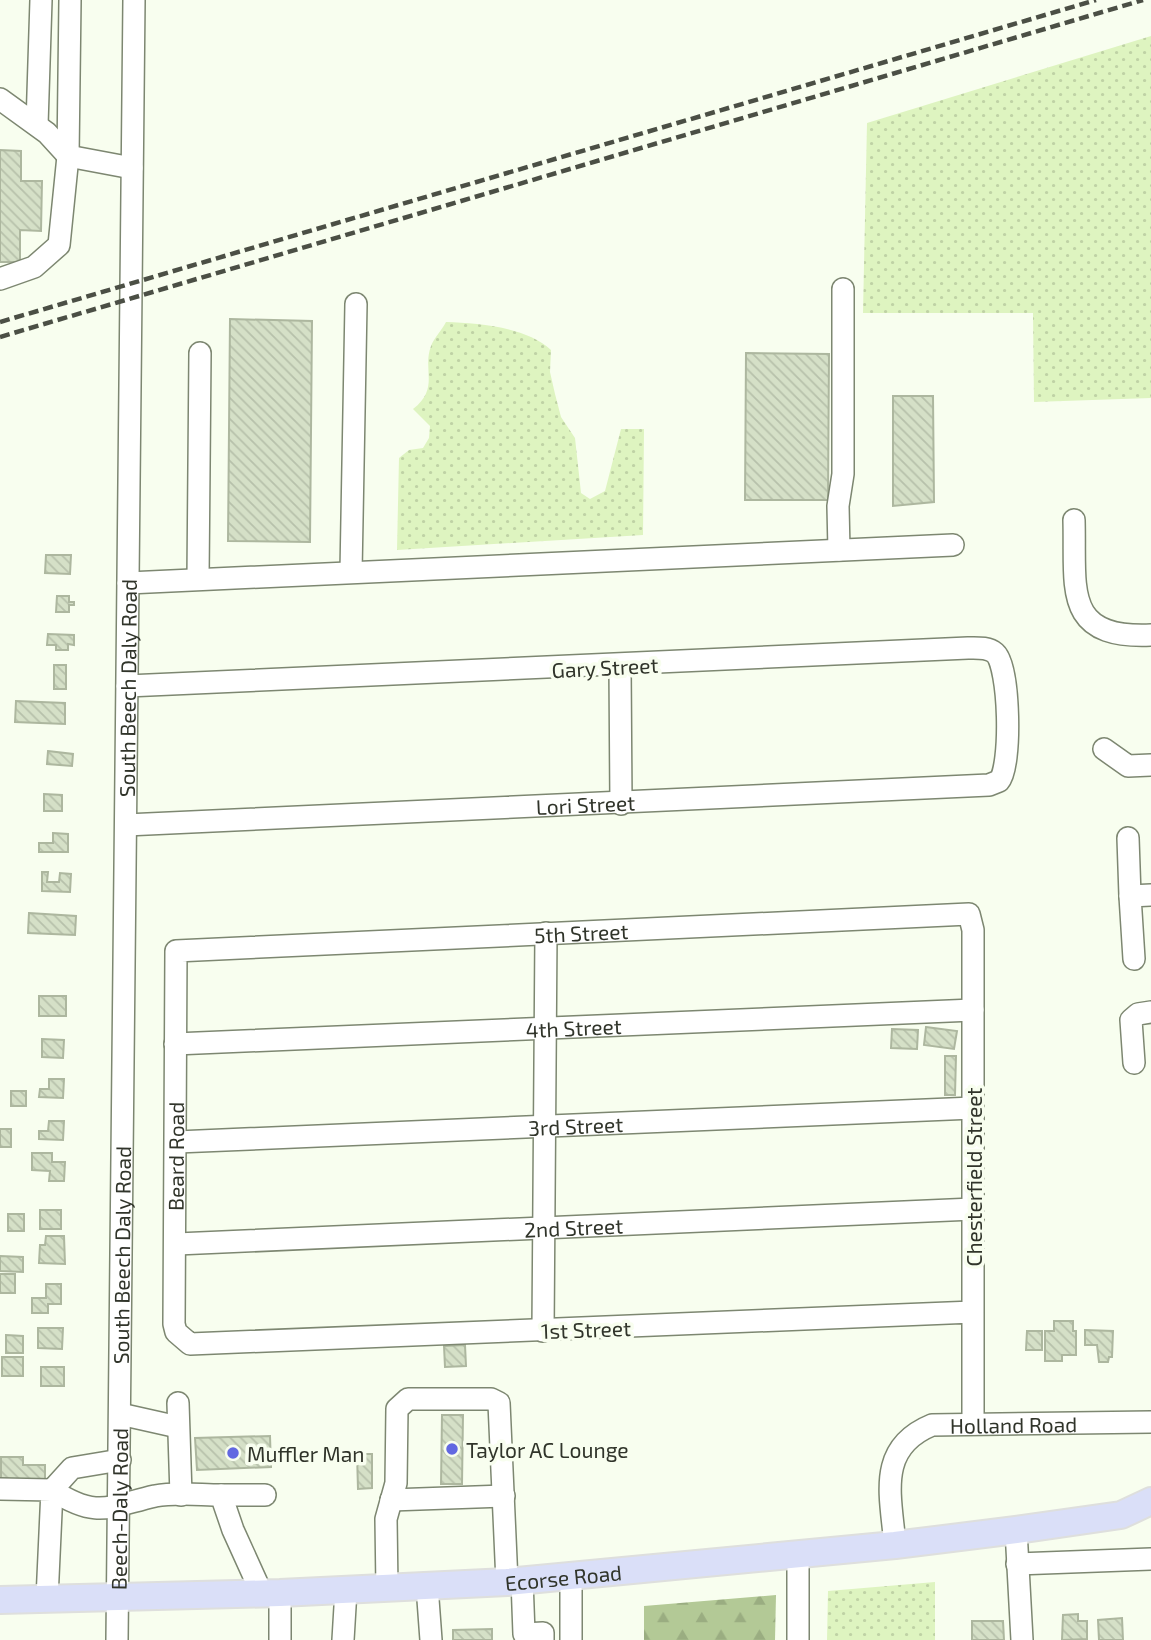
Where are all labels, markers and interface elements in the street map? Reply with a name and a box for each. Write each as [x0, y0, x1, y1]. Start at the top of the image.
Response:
street label: South Beech Daly Road [113, 579, 140, 797]
street label: Gary Street [551, 652, 659, 682]
street label: Lori Street [535, 789, 636, 818]
street label: 5th Street [533, 917, 629, 947]
street label: 4th Street [525, 1012, 622, 1042]
street label: Chesterfield Street [961, 1087, 986, 1267]
street label: Beard Road [162, 1102, 188, 1211]
street label: 3rd Street [528, 1110, 624, 1139]
street label: South Beech Daly Road [107, 1146, 135, 1364]
street label: 2nd Street [524, 1212, 624, 1241]
street label: 1st Street [541, 1315, 631, 1343]
street label: Holland Road [950, 1411, 1077, 1437]
street label: Beech-Daly Road [105, 1428, 132, 1590]
place label: Taylor AC Lounge [466, 1437, 629, 1462]
place label: Muffler Man [247, 1441, 364, 1466]
marker: Taylor AC Lounge [444, 1441, 460, 1457]
marker: Muffler Man [225, 1445, 241, 1461]
street label: Ecorse Road [504, 1559, 623, 1595]

